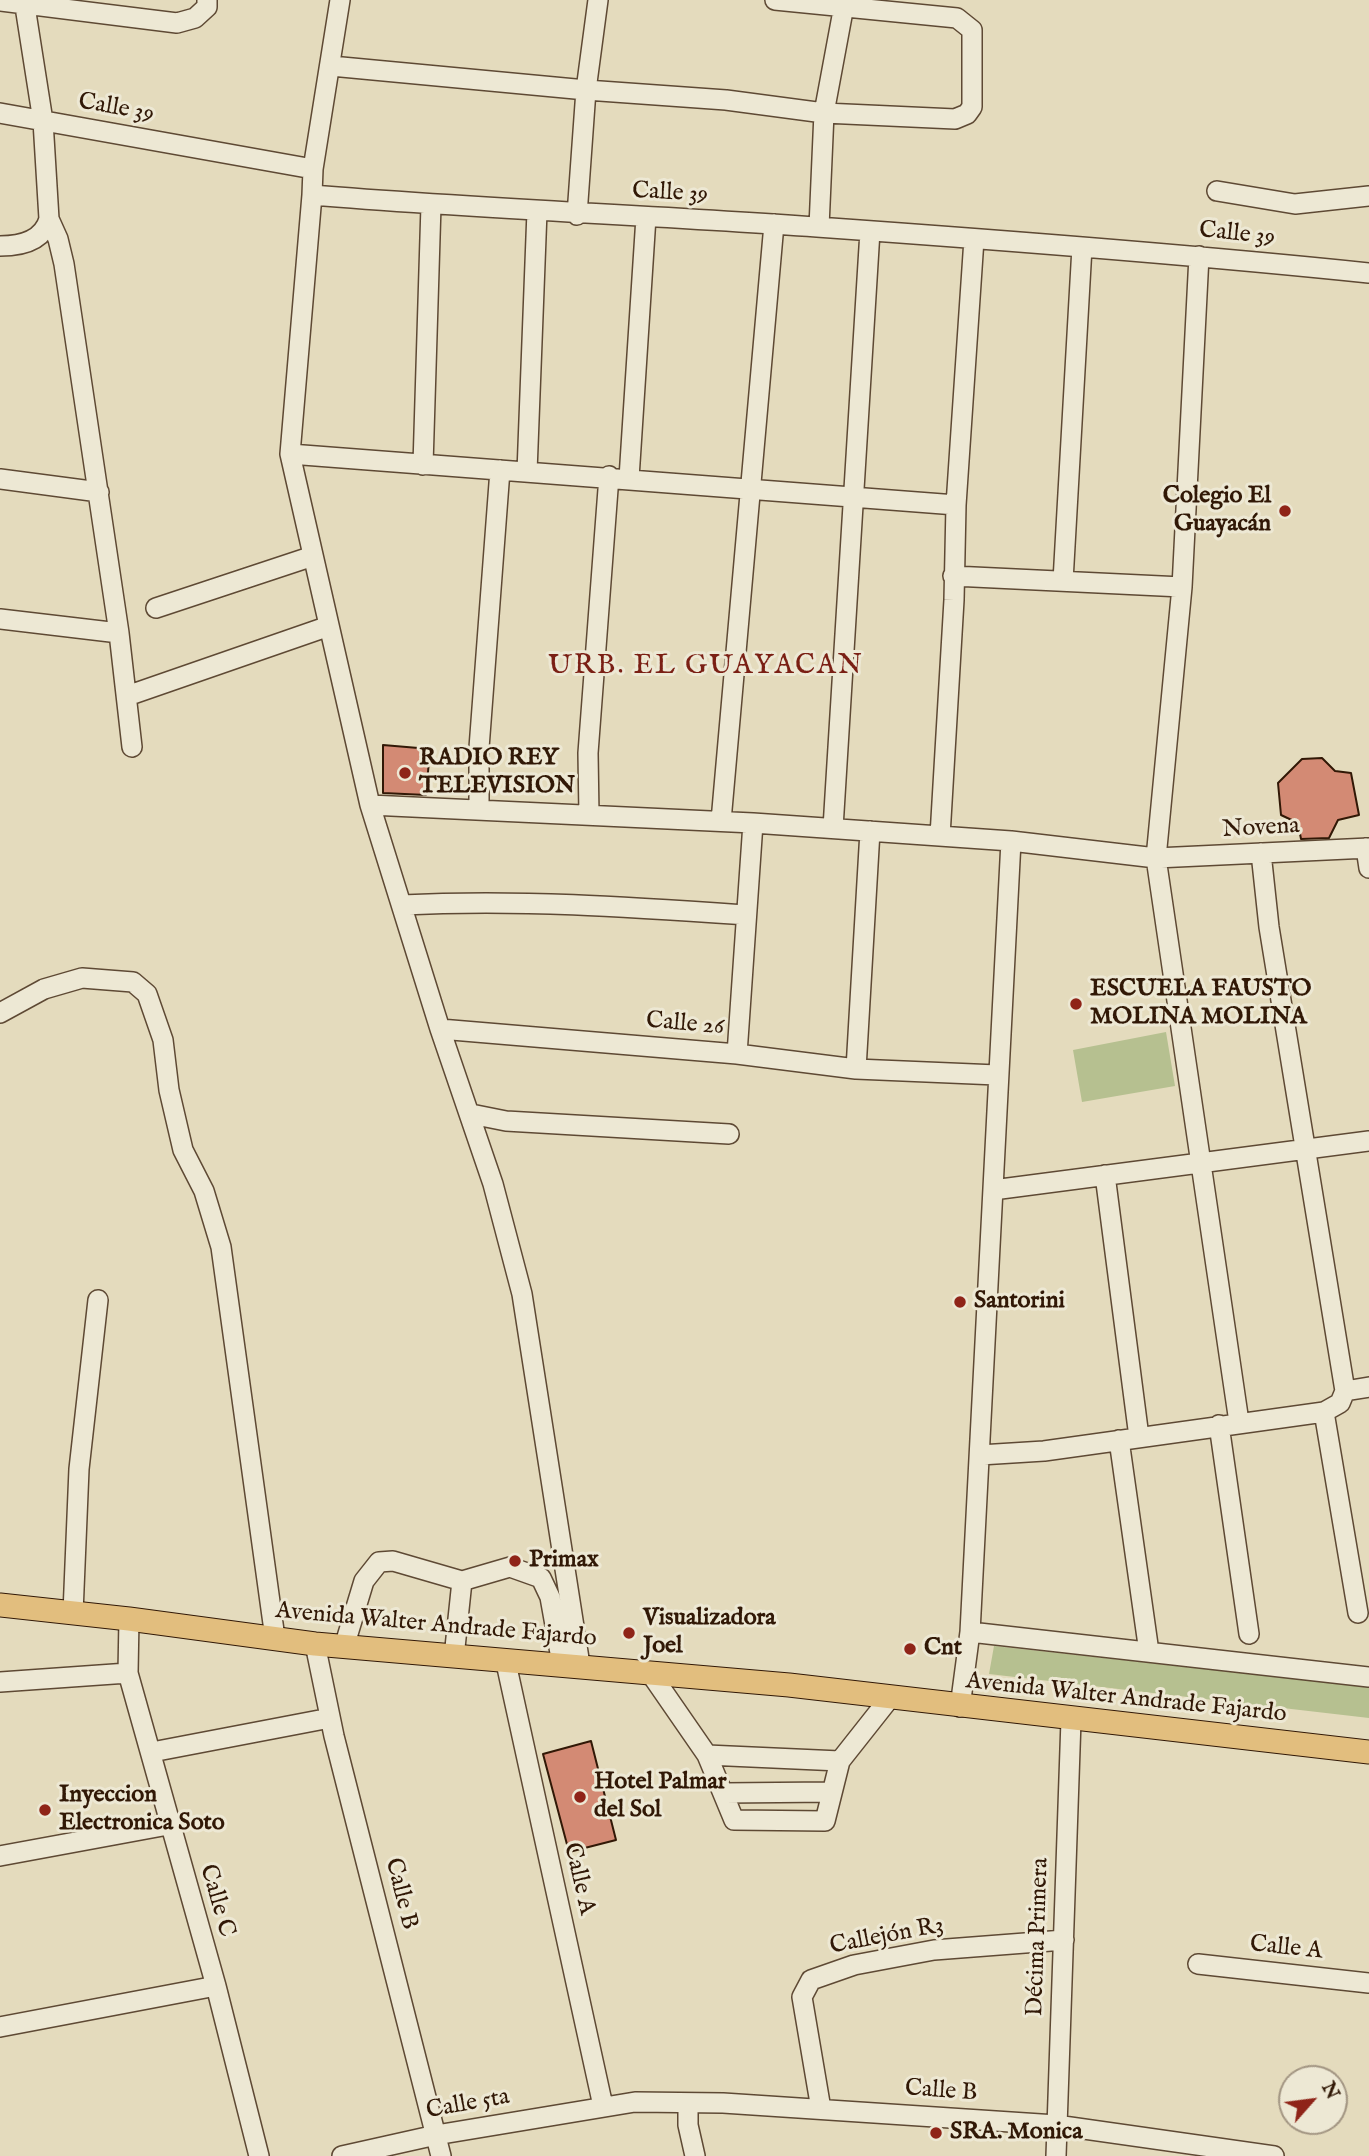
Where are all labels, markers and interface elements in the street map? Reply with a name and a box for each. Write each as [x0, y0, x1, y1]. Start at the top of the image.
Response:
street label: Calle 39 [76, 88, 156, 130]
street label: Calle 39 [631, 178, 709, 210]
street label: Calle 39 [1198, 217, 1276, 253]
place label: Colegio El Guayacán [1163, 483, 1271, 539]
marker: Colegio El Guayacán [1277, 503, 1293, 519]
district label: URB. EL GUAYACAN [550, 650, 862, 684]
place label: RADIO REY TELEVISION [419, 745, 575, 801]
marker: RADIO REY TELEVISION [397, 765, 413, 781]
street label: Novena [1222, 813, 1300, 845]
place label: ESCUELA FAUSTO MOLINA MOLINA [1090, 976, 1311, 1032]
marker: ESCUELA FAUSTO MOLINA MOLINA [1068, 996, 1084, 1012]
street label: Calle 26 [645, 1007, 725, 1043]
place label: Santorini [974, 1288, 1065, 1316]
marker: Santorini [952, 1294, 968, 1310]
place label: Primax [529, 1547, 599, 1575]
marker: Primax [507, 1553, 523, 1569]
street label: Avenida Walter Andrade Fajardo [274, 1598, 598, 1654]
place label: Visualizadora Joel [643, 1605, 776, 1661]
marker: Visualizadora Joel [621, 1625, 637, 1641]
place label: Cnt [924, 1635, 962, 1663]
marker: Cnt [902, 1641, 918, 1657]
street label: Avenida Walter Andrade Fajardo [964, 1668, 1288, 1730]
place label: Hotel Palmar del Sol [594, 1769, 727, 1825]
place label: Inyeccion Electronica Soto [59, 1782, 225, 1838]
marker: Hotel Palmar del Sol [572, 1789, 588, 1805]
marker: Inyeccion Electronica Soto [37, 1802, 53, 1818]
street label: Calle A [556, 1840, 600, 1918]
street label: Calle B [377, 1855, 423, 1933]
street label: Décima Primera [1022, 1857, 1056, 2017]
street label: Calle C [192, 1861, 240, 1941]
street label: Callejón R3 [828, 1912, 946, 1962]
street label: Calle A [1248, 1931, 1324, 1967]
north arrow [1278, 2065, 1348, 2135]
street label: Calle B [904, 2075, 978, 2109]
text: N [1315, 2078, 1344, 2104]
street label: Calle 5ta [424, 2084, 512, 2126]
place label: SRA. Monica [950, 2119, 1083, 2147]
marker: SRA. Monica [928, 2125, 944, 2141]

